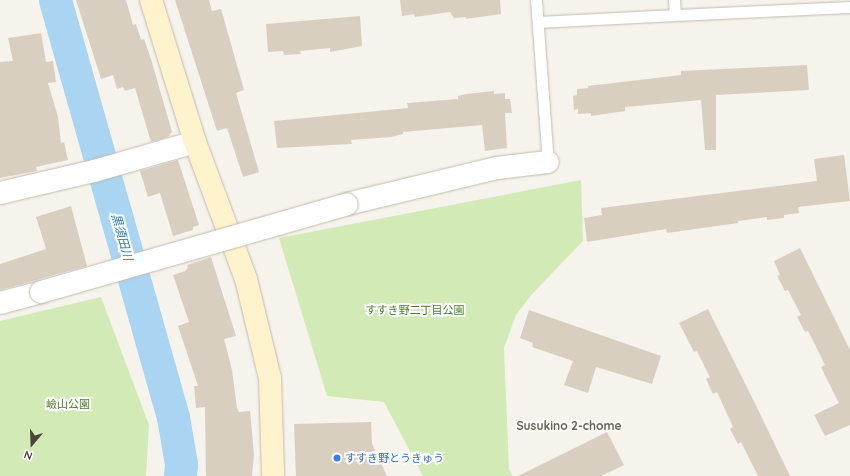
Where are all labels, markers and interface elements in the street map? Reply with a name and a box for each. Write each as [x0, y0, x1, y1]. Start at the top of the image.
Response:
water label: 黒須田川 [108, 212, 136, 262]
park label: すすき野二丁目公園 [366, 303, 464, 317]
park label: 嶮山公園 [46, 397, 90, 411]
district label: Susukino 2-chome [516, 419, 622, 433]
north arrow [12, 424, 52, 464]
text: N [22, 447, 34, 463]
place label: すすき野とうきゅう [345, 451, 444, 465]
marker: すすき野とうきゅう [332, 453, 342, 463]

